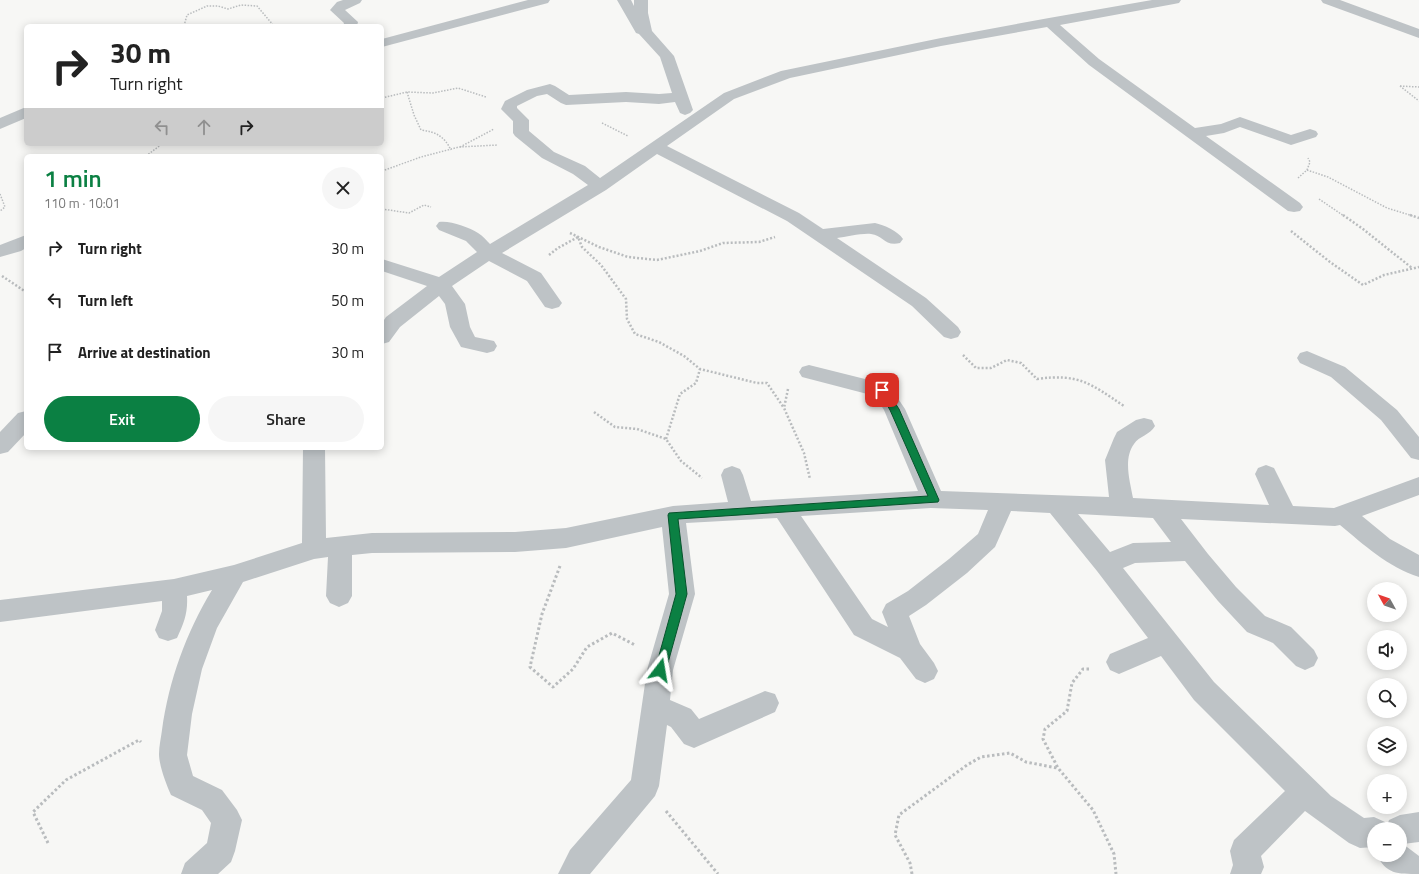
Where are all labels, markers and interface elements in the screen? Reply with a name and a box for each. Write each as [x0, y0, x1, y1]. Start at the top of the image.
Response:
text: 30 m [110, 31, 171, 74]
icon: right [44, 40, 96, 92]
text: Turn right [110, 70, 183, 97]
icon: left [151, 116, 173, 138]
icon: ahead [193, 116, 215, 138]
icon: right [235, 116, 257, 138]
text: 1 min [44, 160, 102, 196]
button: close [322, 167, 364, 209]
text: 110 m · 10:01 [44, 193, 120, 213]
icon: right [44, 237, 66, 259]
text: Turn right [78, 237, 142, 260]
text: 30 m [331, 237, 364, 260]
icon: left [44, 289, 66, 311]
text: Turn left [78, 289, 133, 312]
text: 50 m [331, 289, 364, 312]
icon: arrive [44, 341, 66, 363]
text: Arrive at destination [78, 341, 211, 364]
text: 30 m [331, 341, 364, 364]
pin [865, 373, 899, 407]
icon: arrive [871, 379, 893, 401]
button: Exit [44, 396, 200, 442]
button: Share [208, 396, 364, 442]
north arrow [1367, 582, 1407, 622]
map controls [1367, 582, 1407, 862]
button: sound [1367, 630, 1407, 670]
position arrow [639, 649, 681, 691]
button: search [1367, 678, 1407, 718]
button: layers [1367, 726, 1407, 766]
button: + [1367, 774, 1407, 814]
button: − [1367, 822, 1407, 862]

